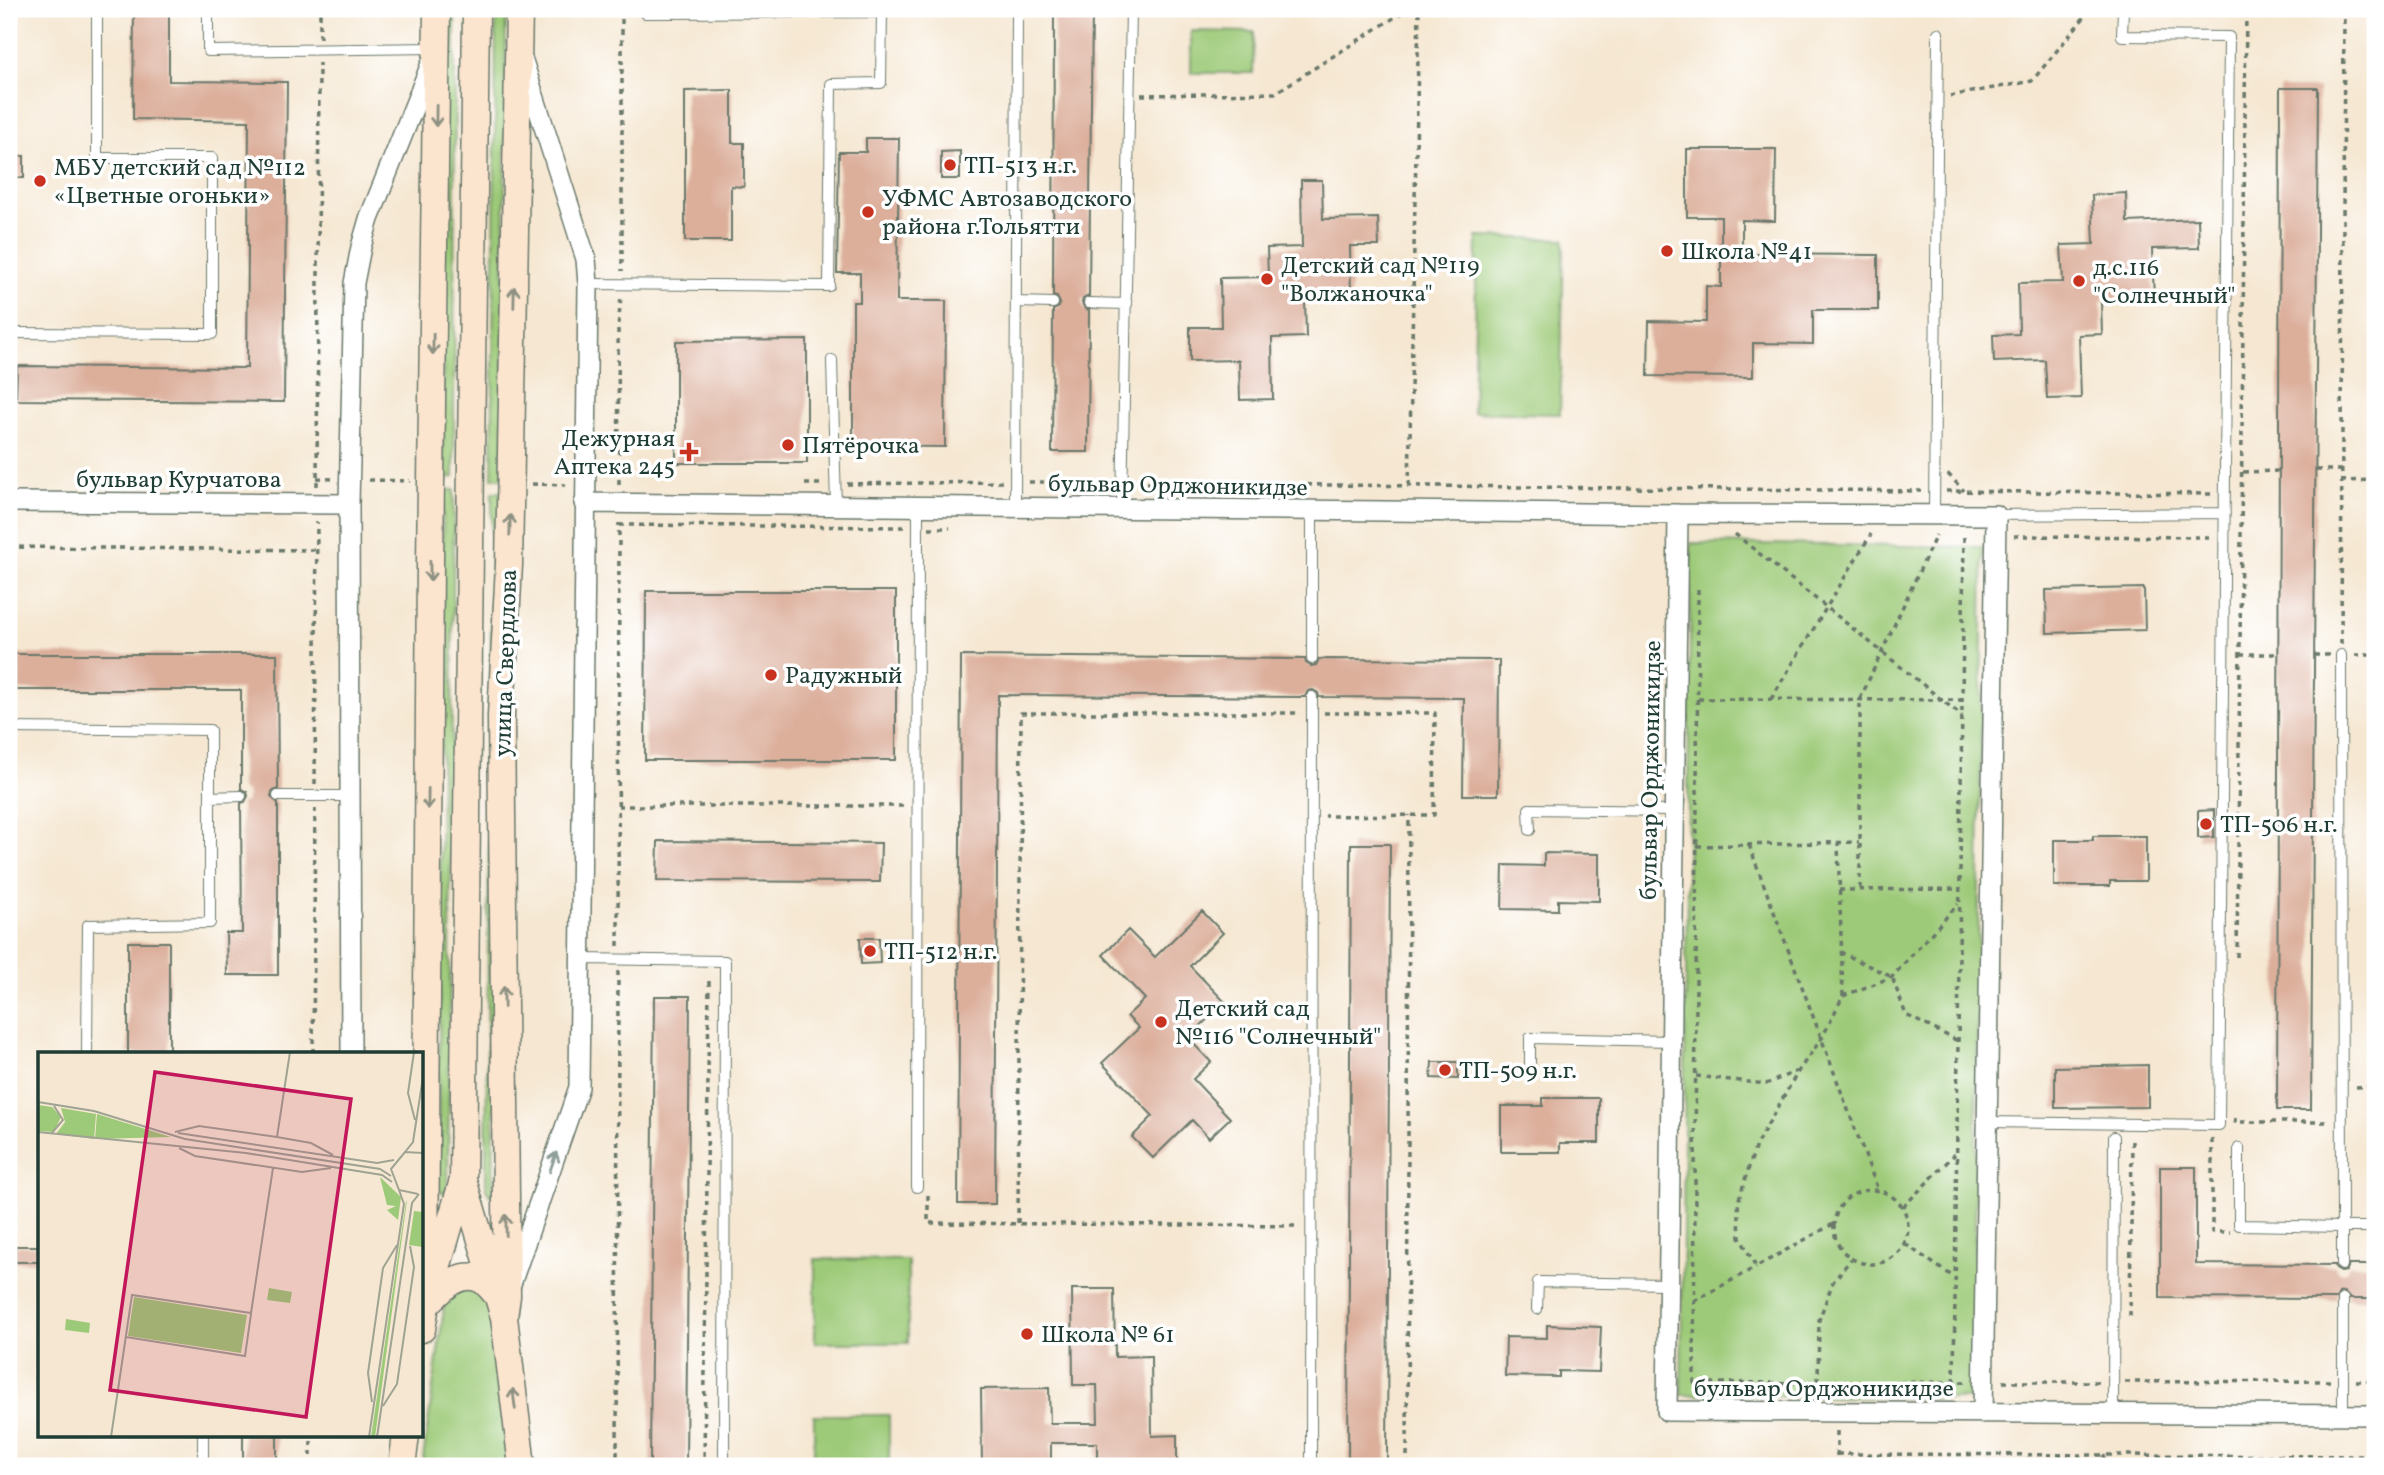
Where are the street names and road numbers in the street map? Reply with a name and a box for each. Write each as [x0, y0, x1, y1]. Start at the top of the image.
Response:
street label: бульвар Курчатова [76, 464, 282, 498]
street label: бульвар Орджоникидзе [1048, 468, 1308, 506]
street label: улица Свердлова [487, 568, 527, 758]
street label: бульвар Орджоникидзе [1633, 640, 1671, 900]
street label: бульвар Орджоникидзе [1694, 1373, 1954, 1407]

